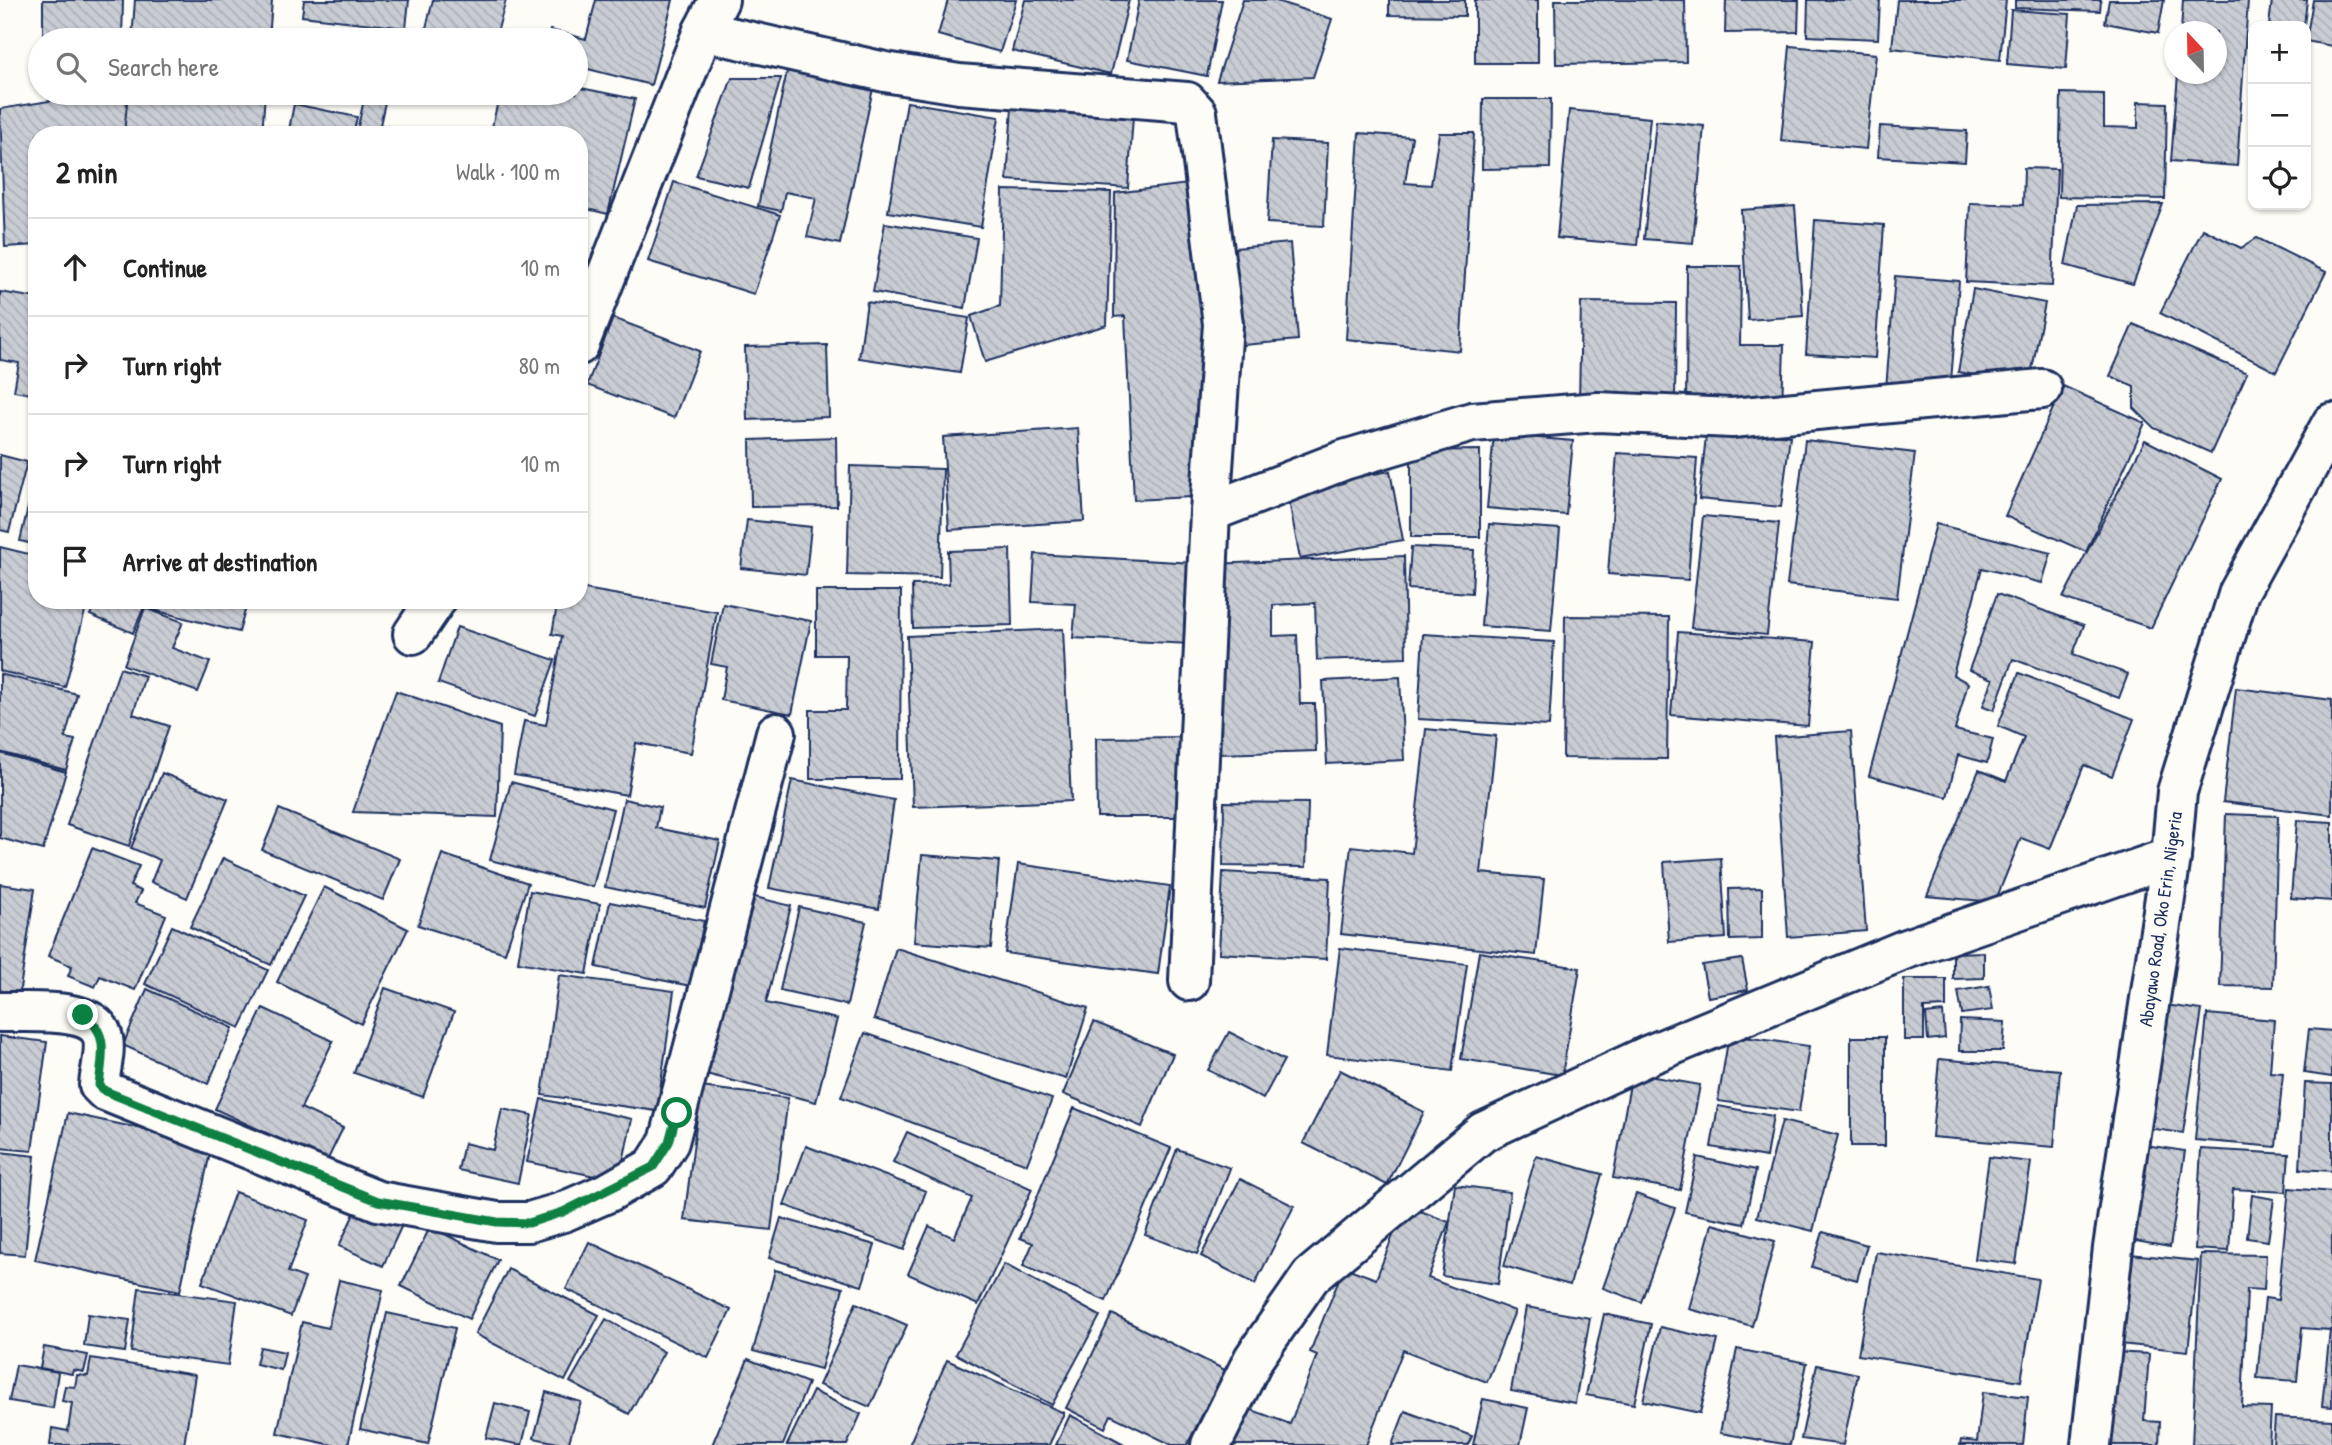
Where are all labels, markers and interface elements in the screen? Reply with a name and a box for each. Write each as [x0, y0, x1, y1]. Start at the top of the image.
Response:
north arrow [2164, 21, 2227, 84]
map controls [2248, 21, 2311, 210]
button: + [2248, 21, 2311, 84]
search box [28, 28, 588, 105]
icon: search [52, 48, 90, 86]
text: Search here [108, 49, 219, 84]
button: − [2248, 84, 2311, 147]
button: locate [2248, 147, 2311, 210]
text: 2 min [56, 152, 118, 192]
text: Walk · 100 m [456, 156, 560, 187]
icon: ahead [56, 248, 94, 286]
text: Continue [123, 250, 207, 285]
text: 10 m [520, 252, 560, 283]
icon: right [56, 346, 94, 384]
text: Turn right [123, 348, 221, 383]
text: 80 m [519, 350, 560, 381]
icon: right [56, 444, 94, 482]
text: Turn right [123, 446, 221, 481]
text: 10 m [520, 448, 560, 479]
icon: arrive [56, 542, 94, 580]
text: Arrive at destination [123, 544, 318, 579]
street label: Abayawo Road, Oko Erin, Nigeria [2132, 809, 2188, 1028]
route end [67, 999, 98, 1030]
route start [661, 1097, 692, 1128]

